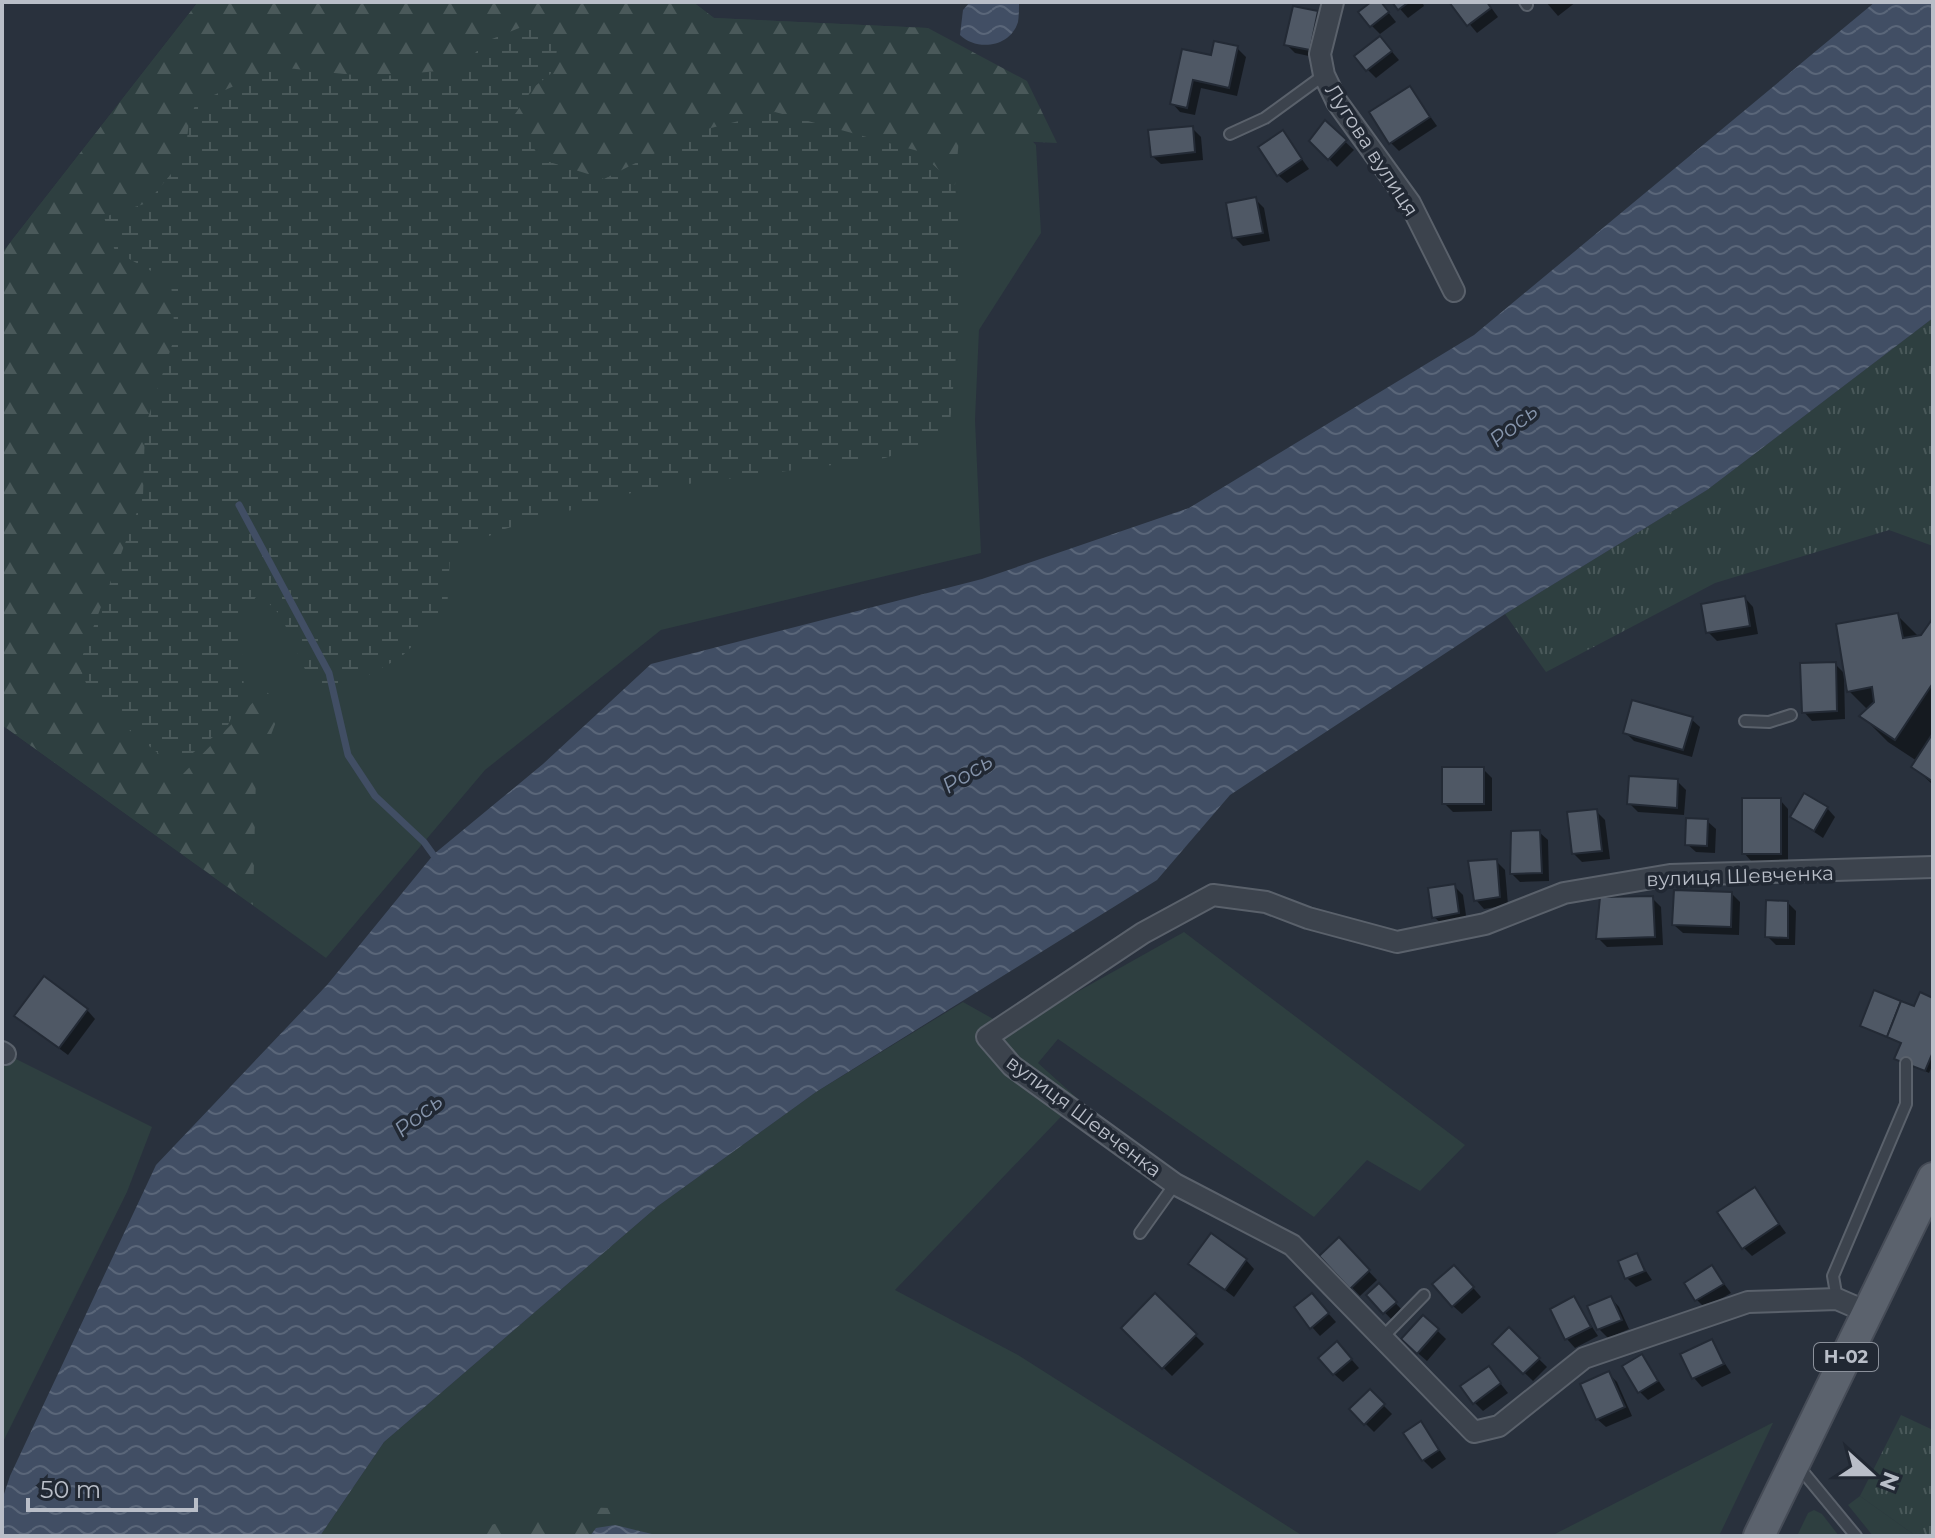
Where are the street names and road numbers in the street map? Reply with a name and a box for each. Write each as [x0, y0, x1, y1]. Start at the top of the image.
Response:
street label: Лугова вулиця [1320, 79, 1424, 221]
street label: вулиця Шевченка [1646, 861, 1834, 891]
street label: вулиця Шевченка [1002, 1050, 1166, 1182]
road number: Н-02 [1814, 1343, 1878, 1371]

